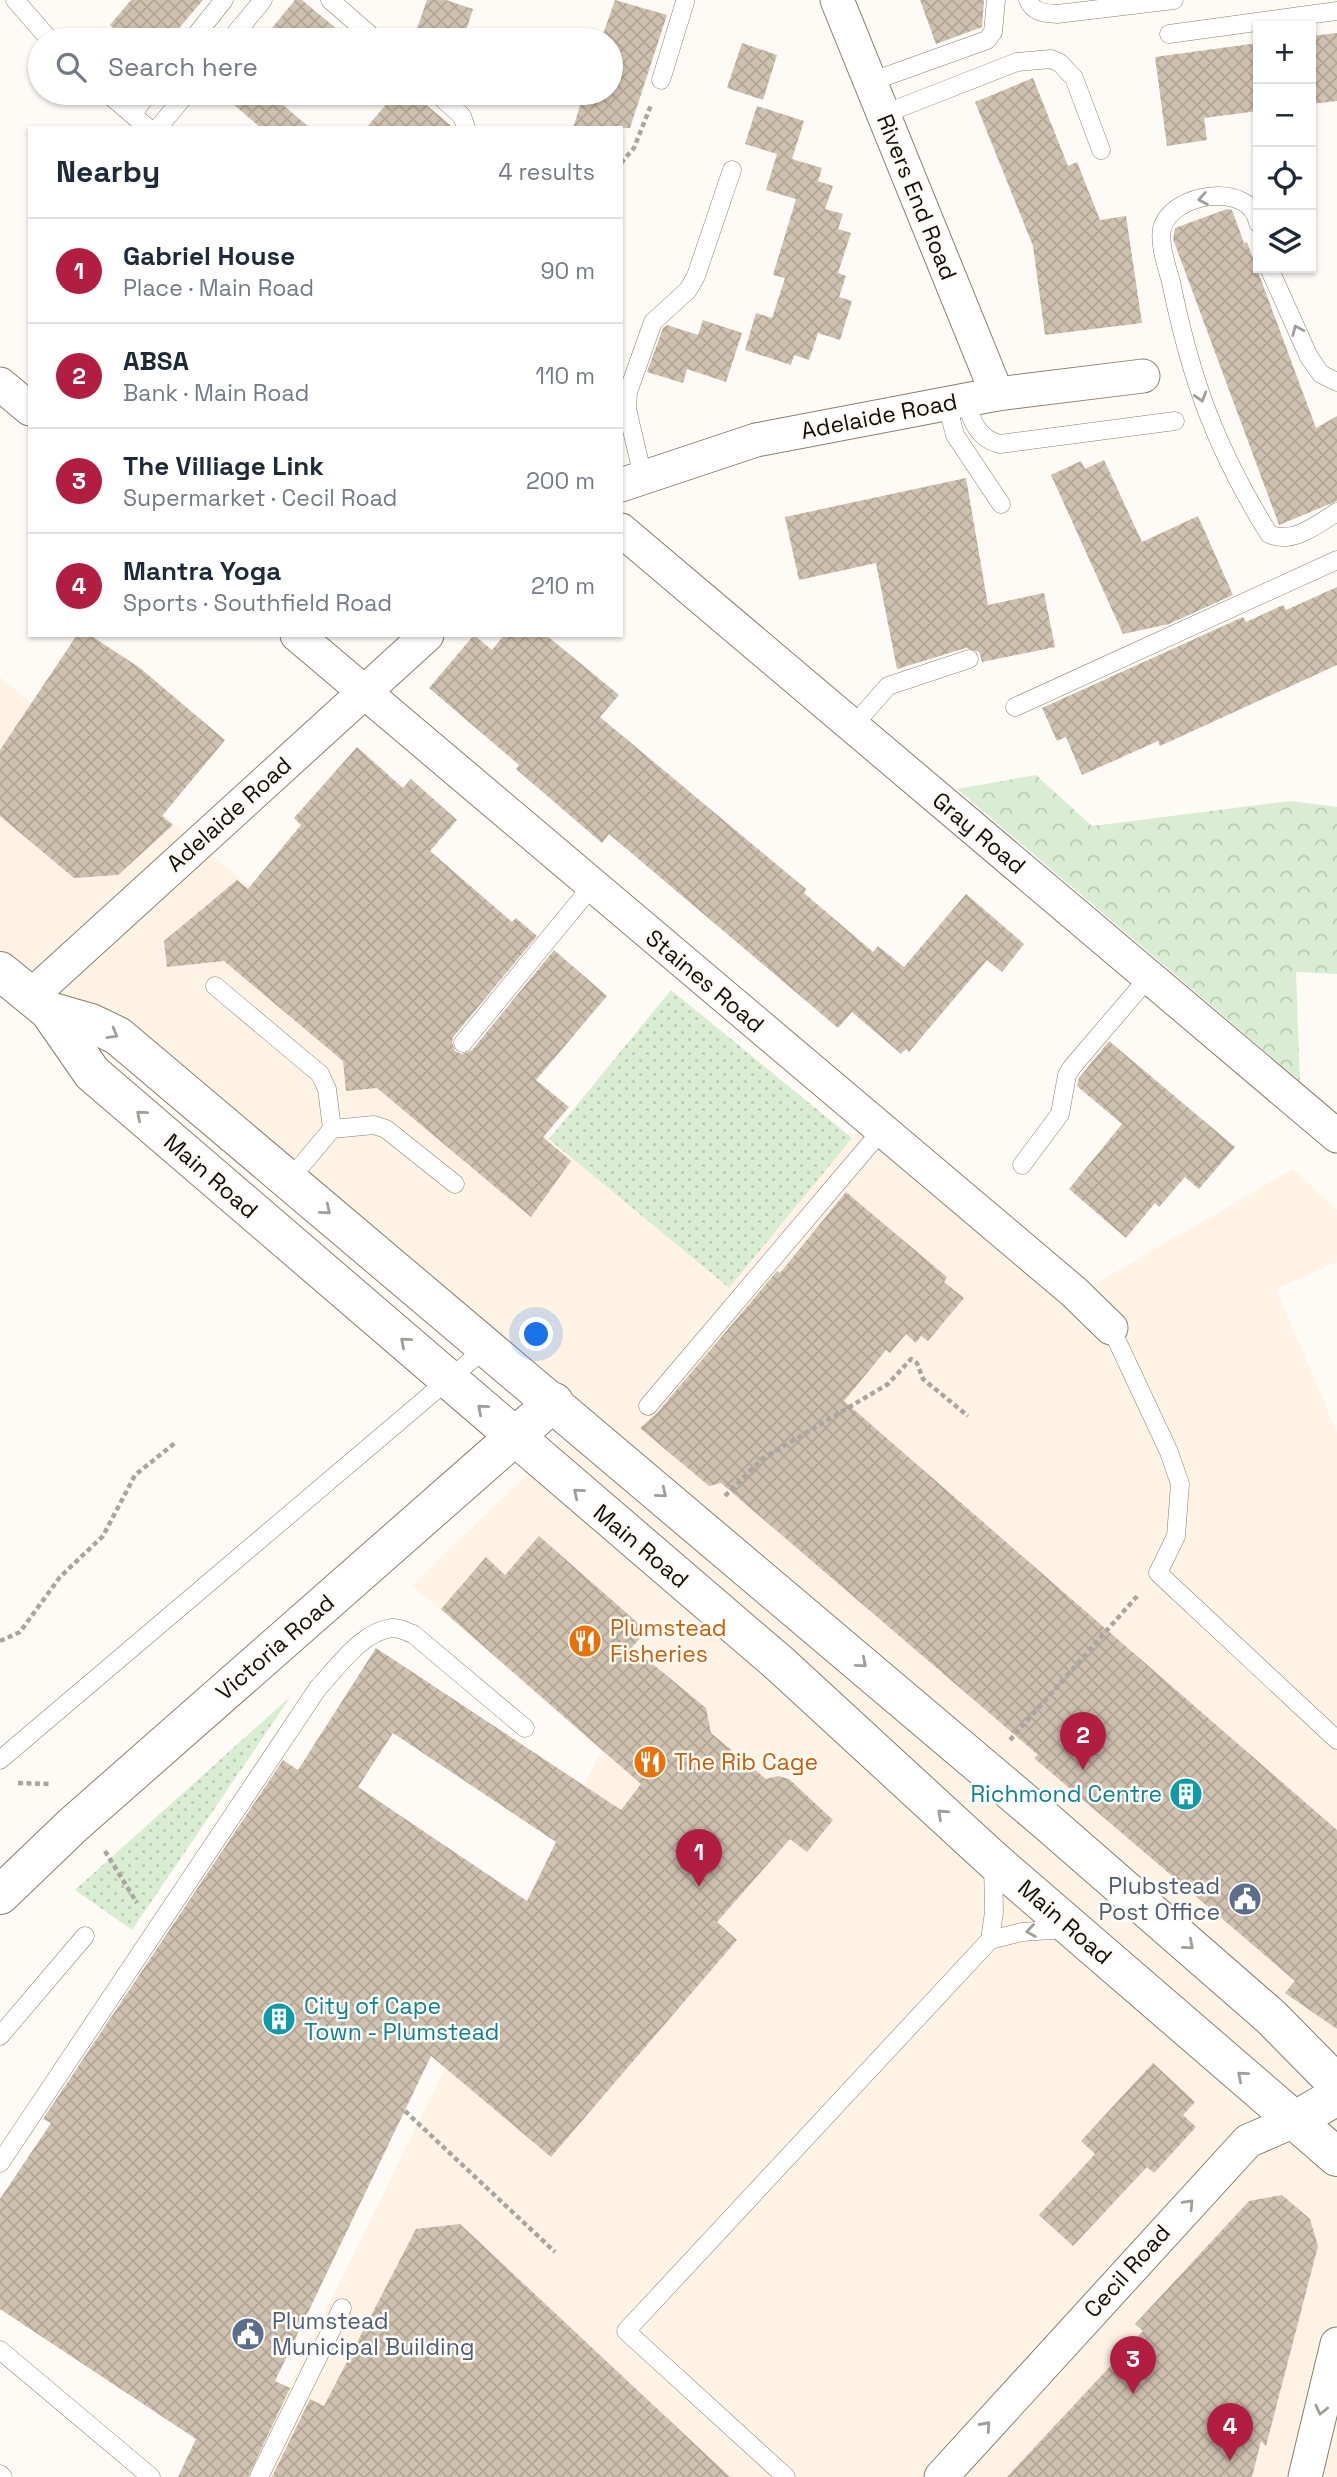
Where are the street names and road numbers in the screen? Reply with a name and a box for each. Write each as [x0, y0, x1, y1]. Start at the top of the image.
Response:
street label: Rivers End Road [870, 110, 964, 284]
street label: Adelaide Road [798, 386, 960, 446]
street label: Adelaide Road [160, 750, 298, 878]
street label: Gray Road [926, 785, 1032, 881]
street label: Staines Road [640, 923, 770, 1039]
street label: Main Road [158, 1127, 264, 1225]
street label: Main Road [587, 1497, 695, 1595]
street label: Victoria Road [210, 1587, 340, 1707]
street label: Main Road [1012, 1873, 1118, 1971]
street label: Cecil Road [1077, 2218, 1177, 2324]

